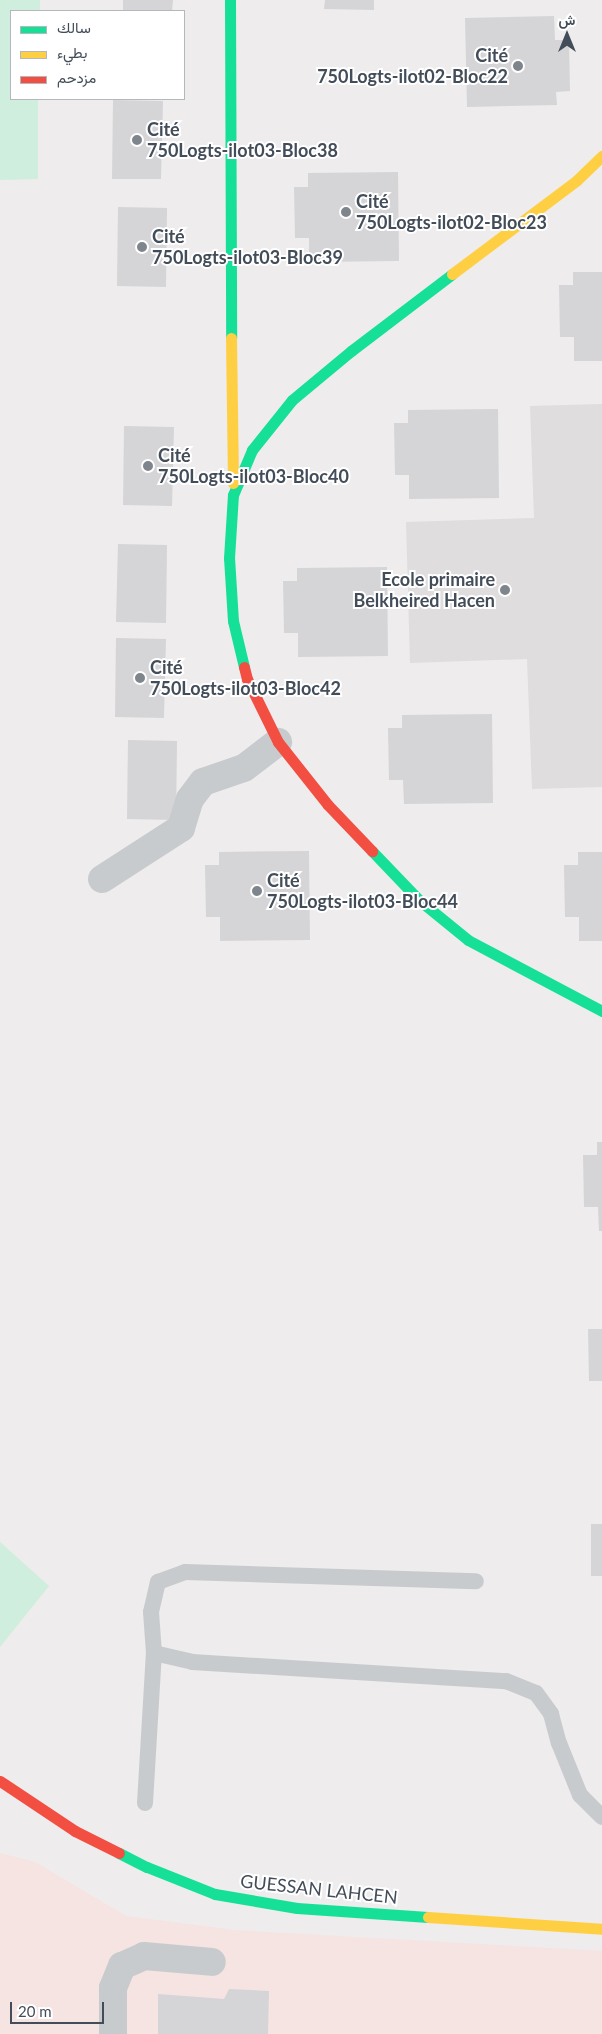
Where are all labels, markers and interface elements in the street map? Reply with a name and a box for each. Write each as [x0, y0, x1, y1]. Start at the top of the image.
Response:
legend [10, 10, 185, 100]
north arrow [542, 10, 592, 60]
text: ش [559, 11, 575, 28]
text: سالك [57, 18, 91, 36]
text: بطيء [57, 43, 87, 61]
place label: Cité 750Logts-ilot02-Bloc22 [317, 45, 508, 88]
marker: Cité 750Logts-ilot02-Bloc22 [512, 60, 524, 72]
text: مزدحم [57, 68, 96, 86]
place label: Cité 750Logts-ilot03-Bloc38 [147, 119, 338, 162]
marker: Cité 750Logts-ilot03-Bloc38 [131, 134, 143, 146]
place label: Cité 750Logts-ilot02-Bloc23 [356, 191, 547, 233]
marker: Cité 750Logts-ilot02-Bloc23 [340, 206, 352, 218]
place label: Cité 750Logts-ilot03-Bloc39 [152, 226, 343, 268]
marker: Cité 750Logts-ilot03-Bloc39 [136, 241, 148, 253]
place label: Cité 750Logts-ilot03-Bloc40 [158, 445, 349, 488]
marker: Cité 750Logts-ilot03-Bloc40 [142, 460, 154, 472]
place label: Ecole primaire Belkheired Hacen [354, 569, 495, 612]
marker: Ecole primaire Belkheired Hacen [499, 584, 511, 596]
place label: Cité 750Logts-ilot03-Bloc42 [150, 657, 341, 700]
marker: Cité 750Logts-ilot03-Bloc42 [134, 672, 146, 684]
place label: Cité 750Logts-ilot03-Bloc44 [267, 870, 458, 912]
marker: Cité 750Logts-ilot03-Bloc44 [251, 885, 263, 897]
street label: GUESSAN LAHCEN [239, 1870, 399, 1908]
scale bar [12, 1992, 106, 2024]
text: 20 m [18, 2002, 52, 2020]

